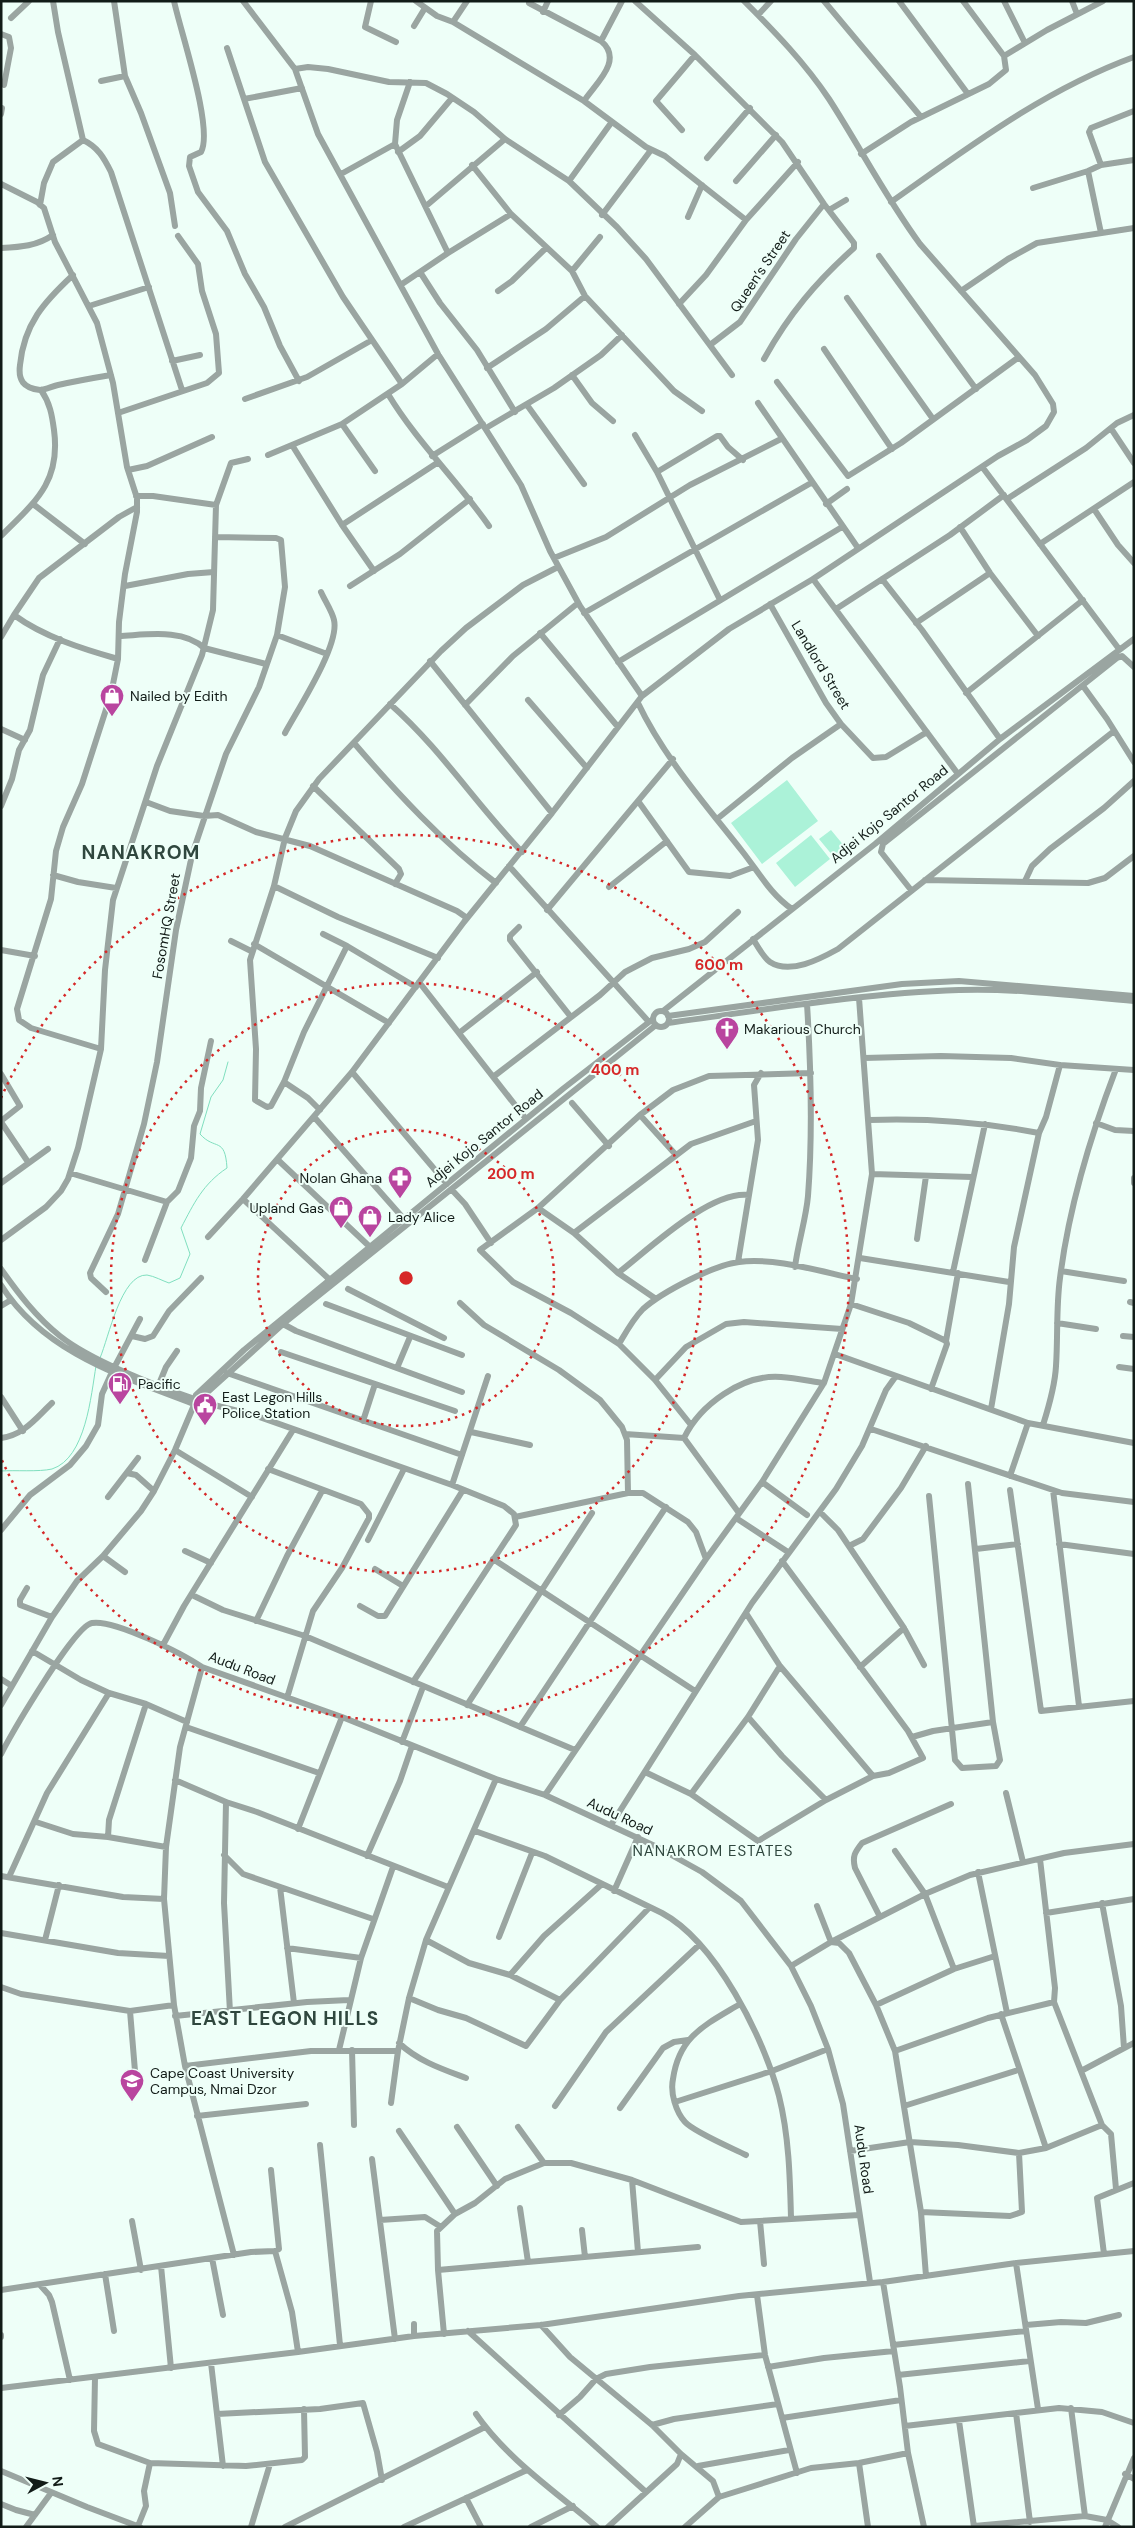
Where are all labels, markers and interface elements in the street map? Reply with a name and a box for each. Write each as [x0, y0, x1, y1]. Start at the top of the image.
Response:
street label: Queen’s Street [726, 226, 794, 316]
street label: Landlord Street [787, 617, 855, 713]
shop icon: Nailed by Edith [99, 683, 125, 717]
place label: Nailed by Edith [130, 687, 228, 705]
street label: Adjei Kojo Santor Road [826, 761, 952, 867]
district label: NANAKROM [82, 840, 200, 865]
street label: FosomHQ Street [148, 872, 184, 980]
text: 600 m [695, 955, 743, 975]
church icon: Makarious Church [714, 1016, 740, 1050]
place label: Makarious Church [744, 1020, 861, 1038]
text: 400 m [591, 1060, 639, 1080]
street label: Adjei Kojo Santor Road [421, 1085, 547, 1191]
text: 200 m [487, 1164, 535, 1184]
pharmacy icon: Nolan Ghana [387, 1165, 413, 1199]
place label: Nolan Ghana [300, 1169, 382, 1187]
shop icon: Upland Gas [328, 1195, 354, 1229]
place label: Upland Gas [250, 1199, 324, 1217]
shop icon: Lady Alice [357, 1204, 383, 1238]
place label: Lady Alice [388, 1208, 455, 1226]
centre of rings [397, 1269, 415, 1287]
fuel station icon: Pacific [107, 1371, 133, 1405]
place label: Pacific [138, 1375, 181, 1393]
place label: East Legon Hills Police Station [222, 1388, 322, 1422]
public building icon: East Legon Hills Police Station [192, 1392, 218, 1426]
street label: Audu Road [206, 1647, 278, 1689]
street label: Audu Road [584, 1793, 656, 1839]
district label: NANAKROM ESTATES [632, 1841, 794, 1861]
district label: EAST LEGON HILLS [191, 2006, 379, 2031]
place label: Cape Coast University Campus, Nmai Dzor [150, 2064, 295, 2098]
school or university icon: Cape Coast University Campus, Nmai Dzor [119, 2068, 145, 2102]
street label: Audu Road [850, 2123, 878, 2195]
north arrow [20, 2458, 70, 2508]
text: N [48, 2475, 67, 2488]

